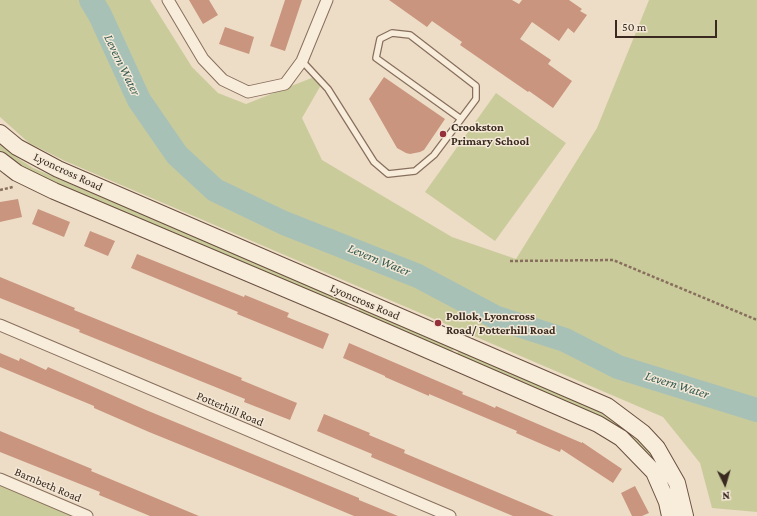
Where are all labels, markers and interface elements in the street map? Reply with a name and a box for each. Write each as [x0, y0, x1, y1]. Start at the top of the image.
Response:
scale bar [617, 12, 719, 38]
text: 50 m [622, 20, 646, 34]
water label: Levern Water [101, 32, 143, 98]
place label: Crookston Primary School [451, 120, 529, 148]
marker: Crookston Primary School [438, 129, 448, 139]
street label: Lyoncross Road [31, 150, 105, 194]
water label: Levern Water [345, 240, 413, 280]
street label: Lyoncross Road [328, 281, 402, 323]
place label: Pollok, Lyoncross Road/ Potterhill Road [446, 309, 556, 337]
marker: Pollok, Lyoncross Road/ Potterhill Road [433, 318, 443, 328]
water label: Levern Water [643, 368, 711, 402]
street label: Potterhill Road [194, 388, 266, 430]
street label: Barnbeth Road [12, 464, 84, 506]
north arrow [705, 464, 745, 504]
text: N [722, 490, 730, 502]

